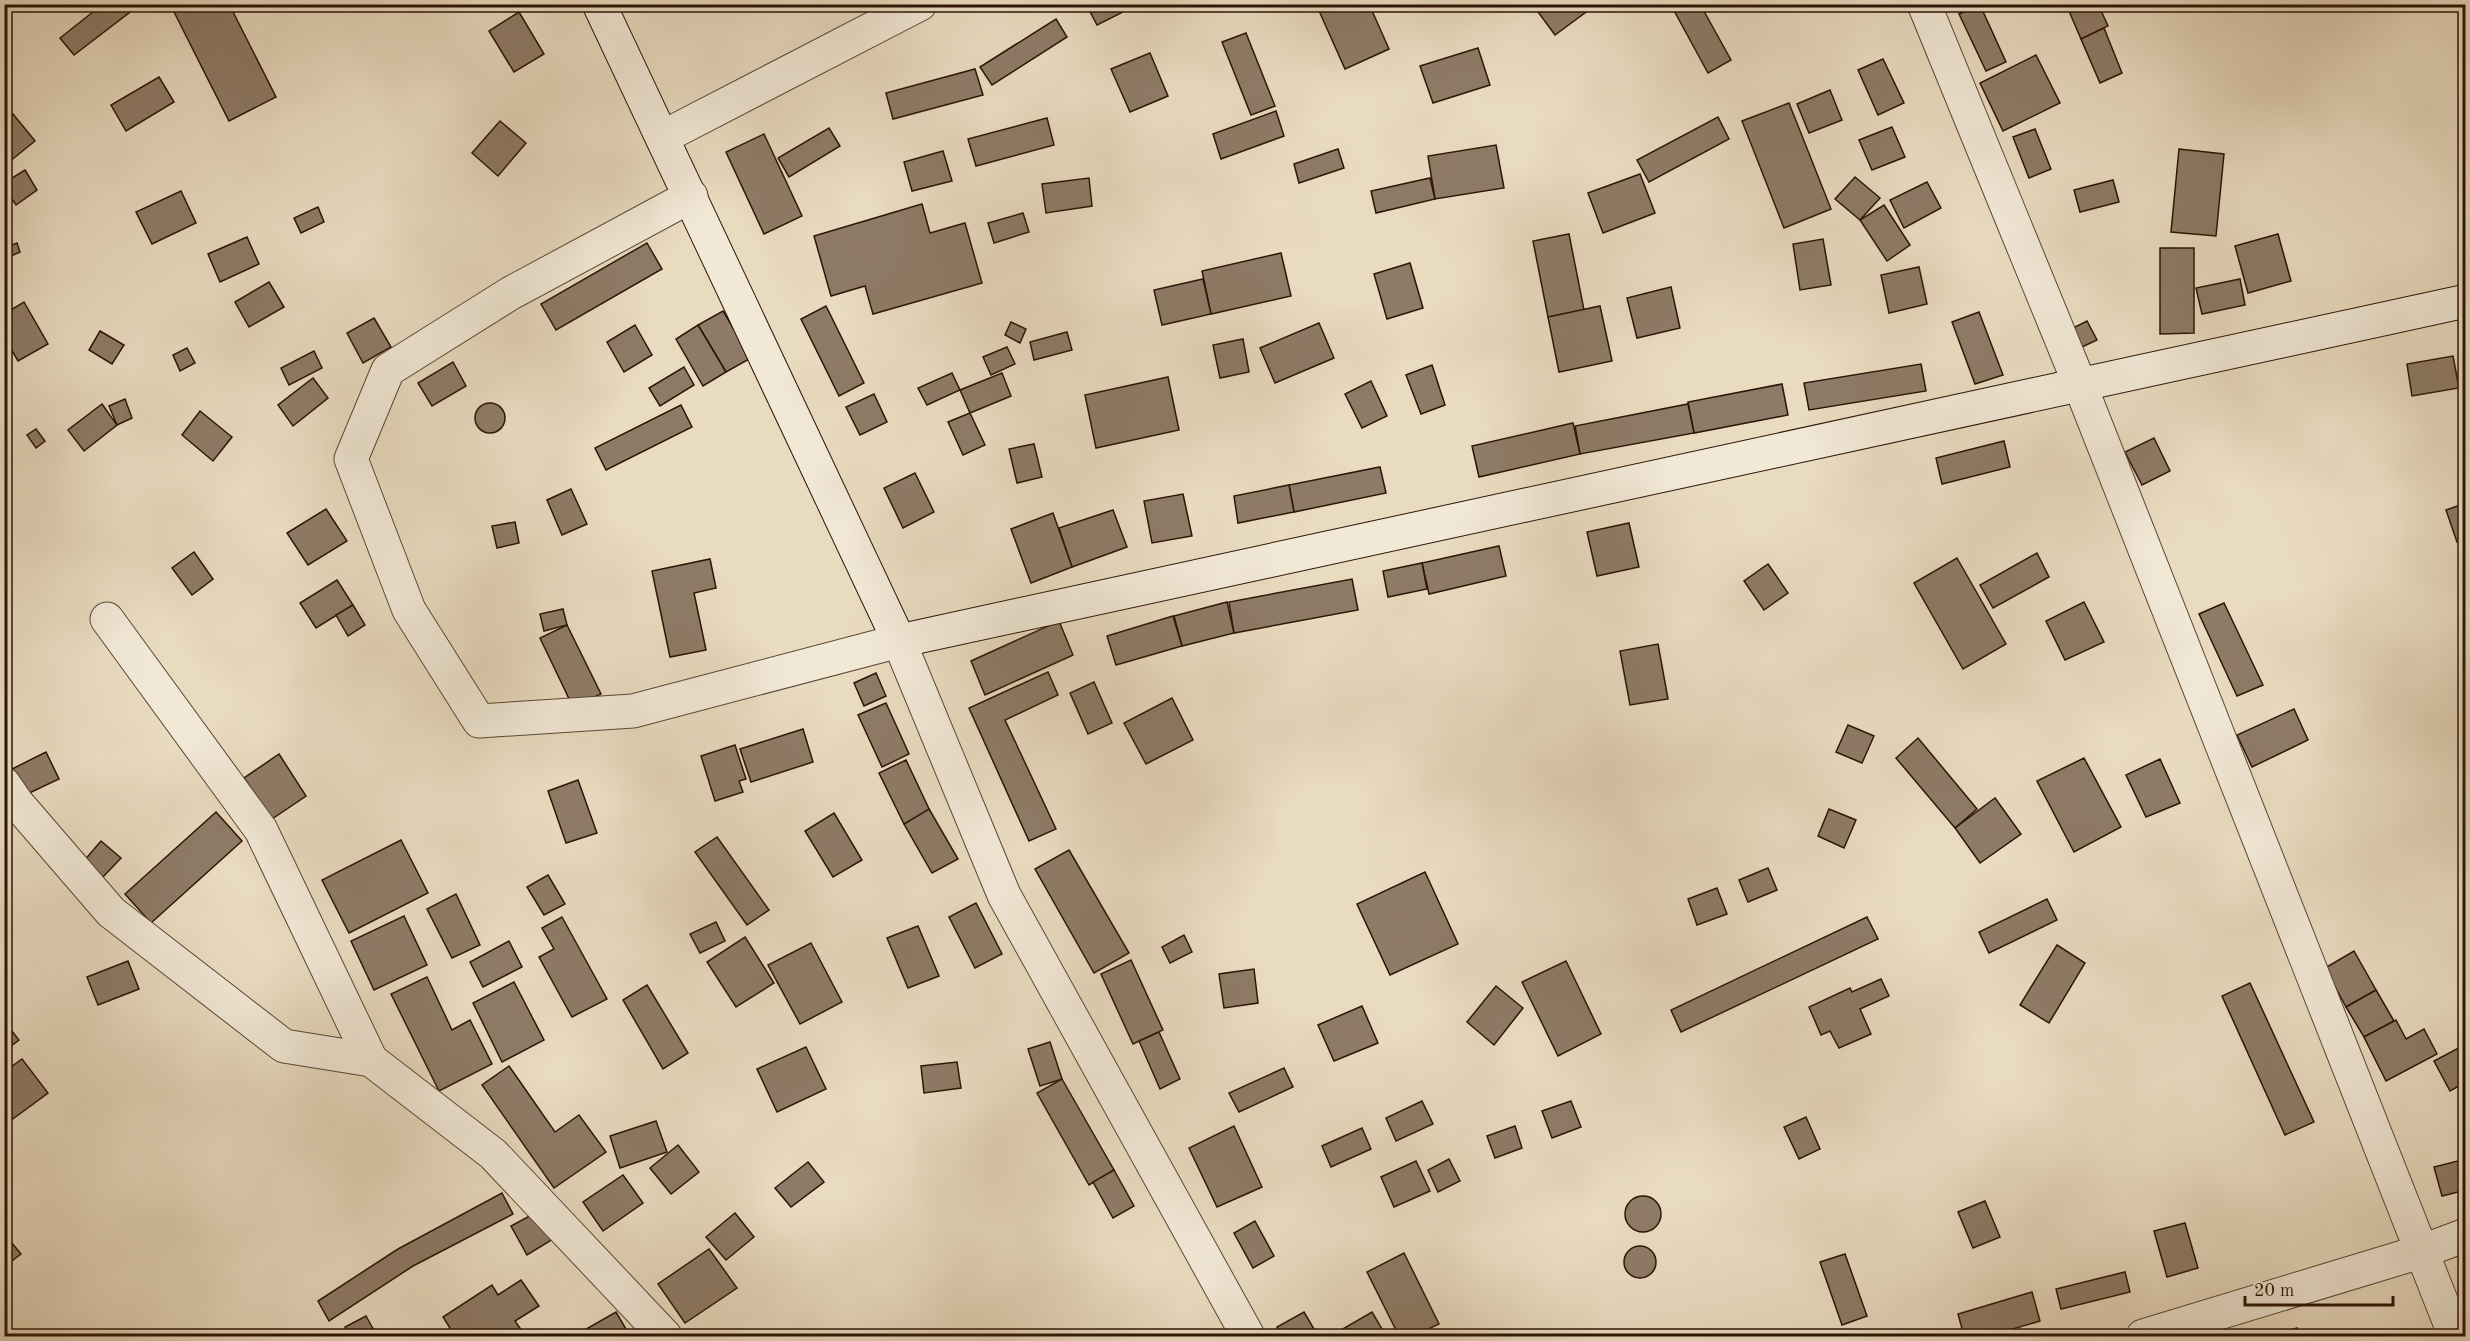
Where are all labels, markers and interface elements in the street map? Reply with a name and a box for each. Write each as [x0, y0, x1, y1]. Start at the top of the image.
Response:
scale bar [2245, 1269, 2394, 1307]
text: 20 m [2254, 1282, 2294, 1300]

